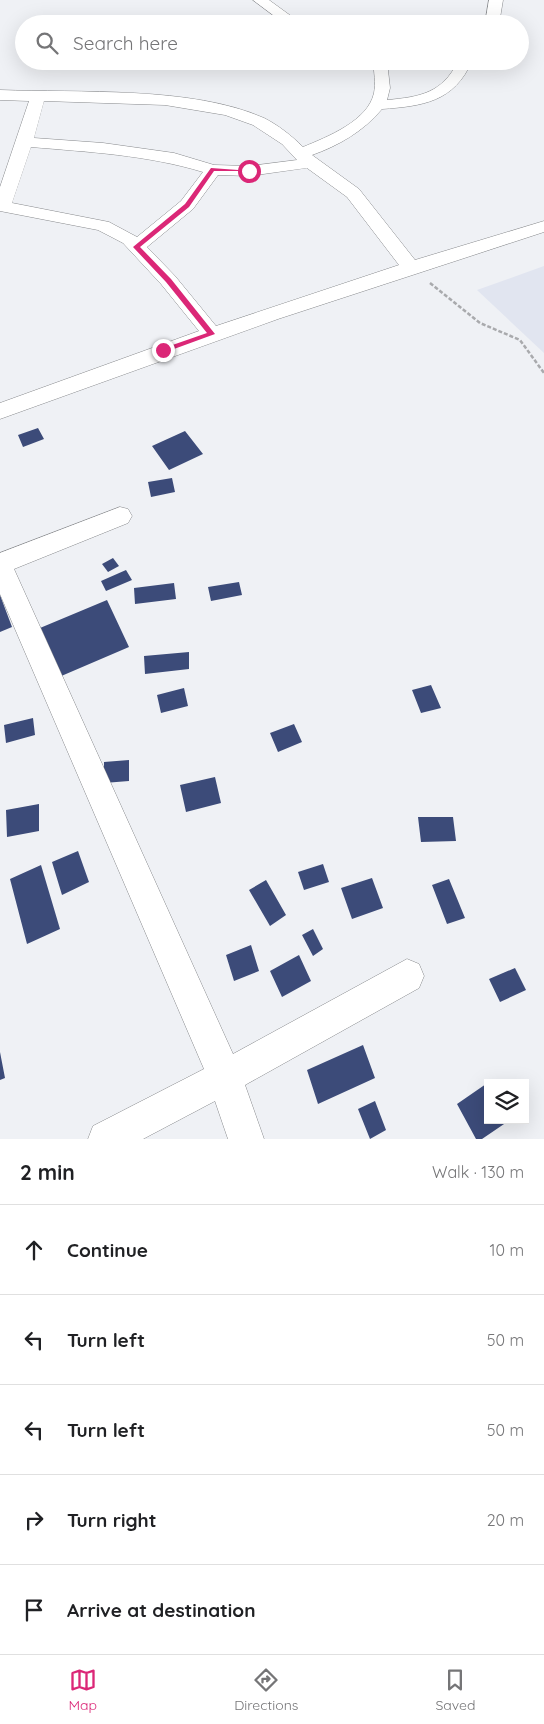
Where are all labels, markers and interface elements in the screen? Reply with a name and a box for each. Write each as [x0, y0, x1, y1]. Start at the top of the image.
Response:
search box [15, 15, 529, 70]
icon: search [33, 29, 61, 57]
text: Search here [73, 31, 178, 55]
route start [238, 160, 261, 183]
route end [152, 339, 175, 362]
map controls [484, 1079, 529, 1124]
button: layers [484, 1079, 529, 1124]
text: 2 min [20, 1159, 75, 1185]
text: Walk · 130 m [432, 1162, 524, 1182]
icon: ahead [20, 1236, 48, 1264]
text: Continue [67, 1238, 148, 1262]
text: 10 m [490, 1240, 524, 1260]
icon: left [20, 1326, 48, 1354]
text: Turn left [67, 1328, 145, 1352]
text: 50 m [487, 1330, 524, 1350]
icon: left [20, 1416, 48, 1444]
text: Turn left [67, 1418, 145, 1442]
text: 50 m [487, 1420, 524, 1440]
icon: right [20, 1506, 48, 1534]
text: Turn right [67, 1508, 156, 1532]
text: 20 m [487, 1510, 524, 1530]
icon: arrive [20, 1596, 48, 1624]
text: Arrive at destination [67, 1598, 256, 1622]
tab: Map [69, 1666, 97, 1714]
tab: Directions [234, 1666, 298, 1714]
tab: Saved [435, 1666, 475, 1714]

